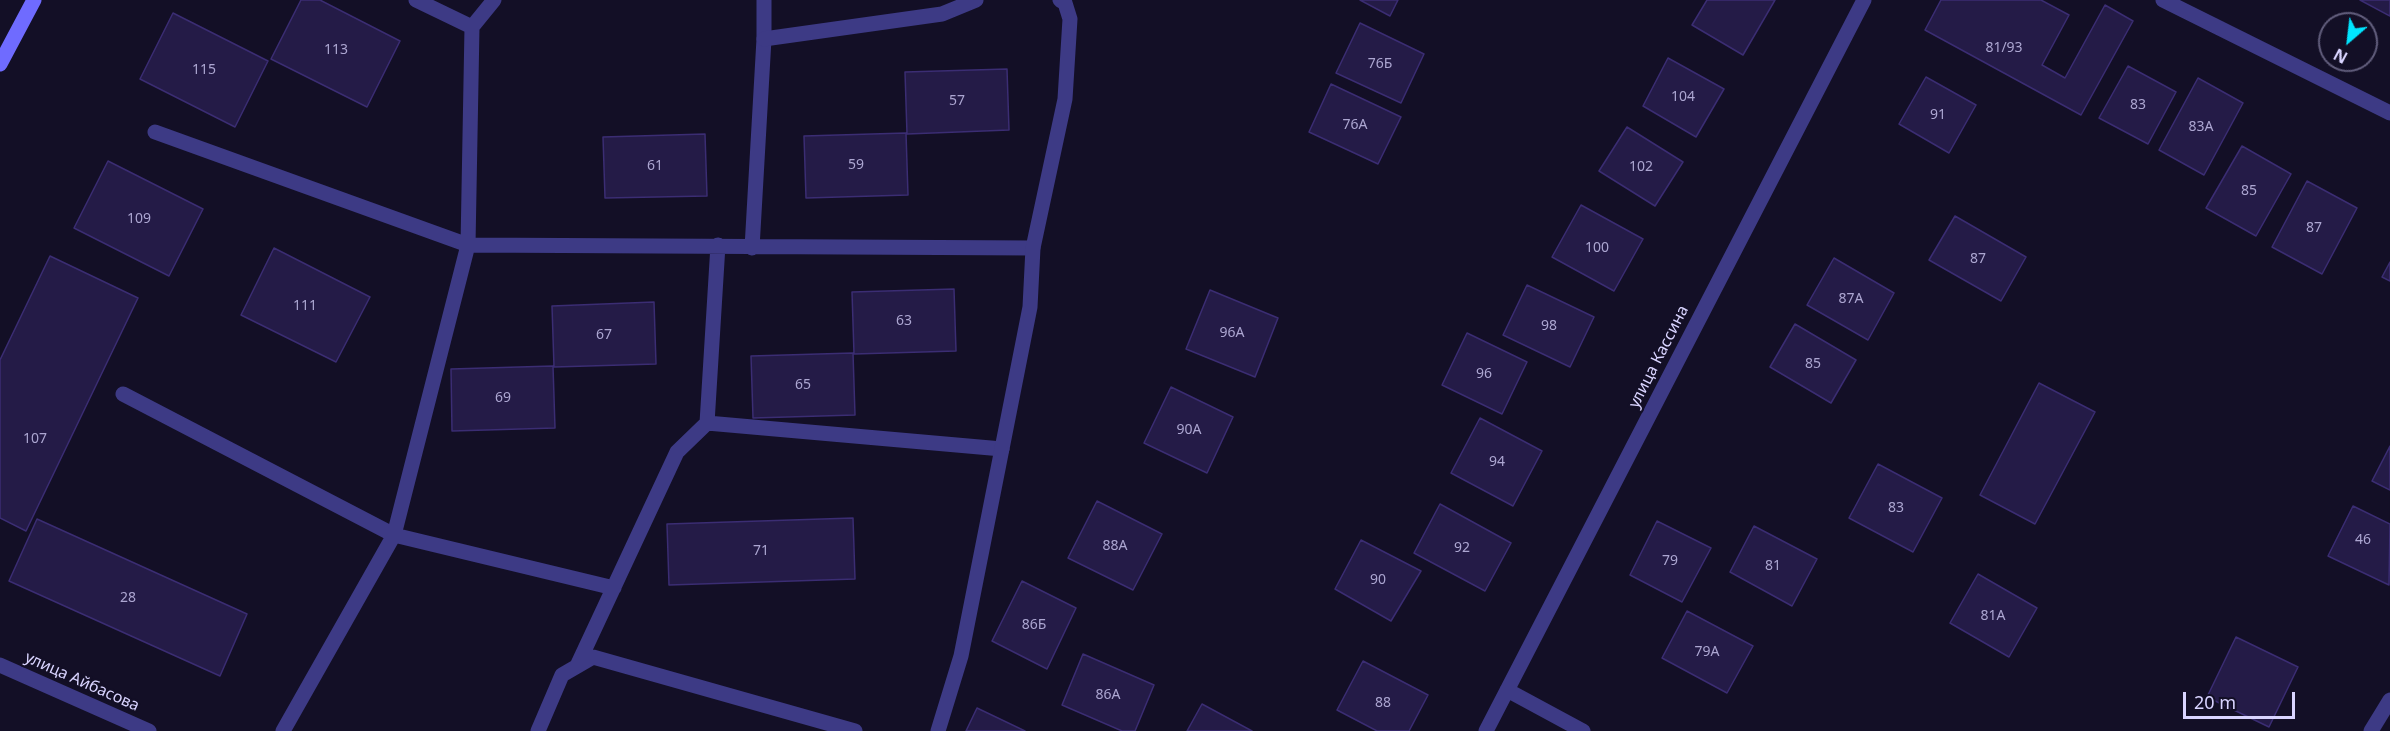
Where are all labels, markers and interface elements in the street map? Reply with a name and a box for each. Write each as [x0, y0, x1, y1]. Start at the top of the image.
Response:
north arrow [2318, 12, 2378, 72]
house number: 81/93 [1985, 40, 2023, 56]
house number: 113 [324, 42, 348, 58]
text: N [2330, 43, 2351, 69]
house number: 76Б [1368, 56, 1392, 72]
house number: 115 [192, 62, 216, 78]
house number: 104 [1671, 89, 1695, 105]
house number: 57 [949, 93, 965, 109]
house number: 83 [2130, 97, 2146, 113]
house number: 91 [1930, 107, 1946, 123]
house number: 76А [1343, 117, 1367, 133]
house number: 83А [2189, 119, 2213, 135]
house number: 59 [848, 157, 864, 173]
house number: 61 [647, 158, 663, 174]
house number: 102 [1629, 159, 1653, 175]
house number: 85 [2241, 183, 2257, 199]
house number: 109 [127, 211, 151, 227]
house number: 87 [2306, 220, 2322, 236]
house number: 100 [1585, 240, 1609, 256]
house number: 87 [1970, 251, 1986, 267]
house number: 87А [1839, 291, 1863, 307]
house number: 111 [293, 298, 317, 314]
street label: улица Кассина [1625, 303, 1693, 411]
house number: 63 [896, 313, 912, 329]
house number: 98 [1541, 318, 1557, 334]
house number: 96А [1220, 325, 1244, 341]
house number: 67 [596, 327, 612, 343]
house number: 85 [1805, 356, 1821, 372]
house number: 96 [1476, 366, 1492, 382]
house number: 65 [795, 377, 811, 393]
house number: 69 [495, 390, 511, 406]
house number: 90А [1177, 422, 1201, 438]
house number: 107 [23, 431, 47, 447]
house number: 94 [1489, 454, 1505, 470]
house number: 83 [1888, 500, 1904, 516]
house number: 46 [2355, 532, 2371, 548]
house number: 88А [1103, 538, 1127, 554]
house number: 92 [1454, 540, 1470, 556]
house number: 71 [753, 543, 769, 559]
house number: 79 [1662, 553, 1678, 569]
house number: 81 [1765, 558, 1781, 574]
house number: 90 [1370, 572, 1386, 588]
house number: 28 [120, 590, 136, 606]
house number: 81А [1981, 608, 2005, 624]
house number: 86Б [1022, 617, 1046, 633]
house number: 79А [1695, 644, 1719, 660]
street label: улица Айбасова [22, 648, 142, 716]
scale bar [2186, 680, 2298, 718]
house number: 86А [1096, 687, 1120, 703]
text: 20 m [2194, 690, 2236, 714]
house number: 88 [1375, 695, 1391, 711]

